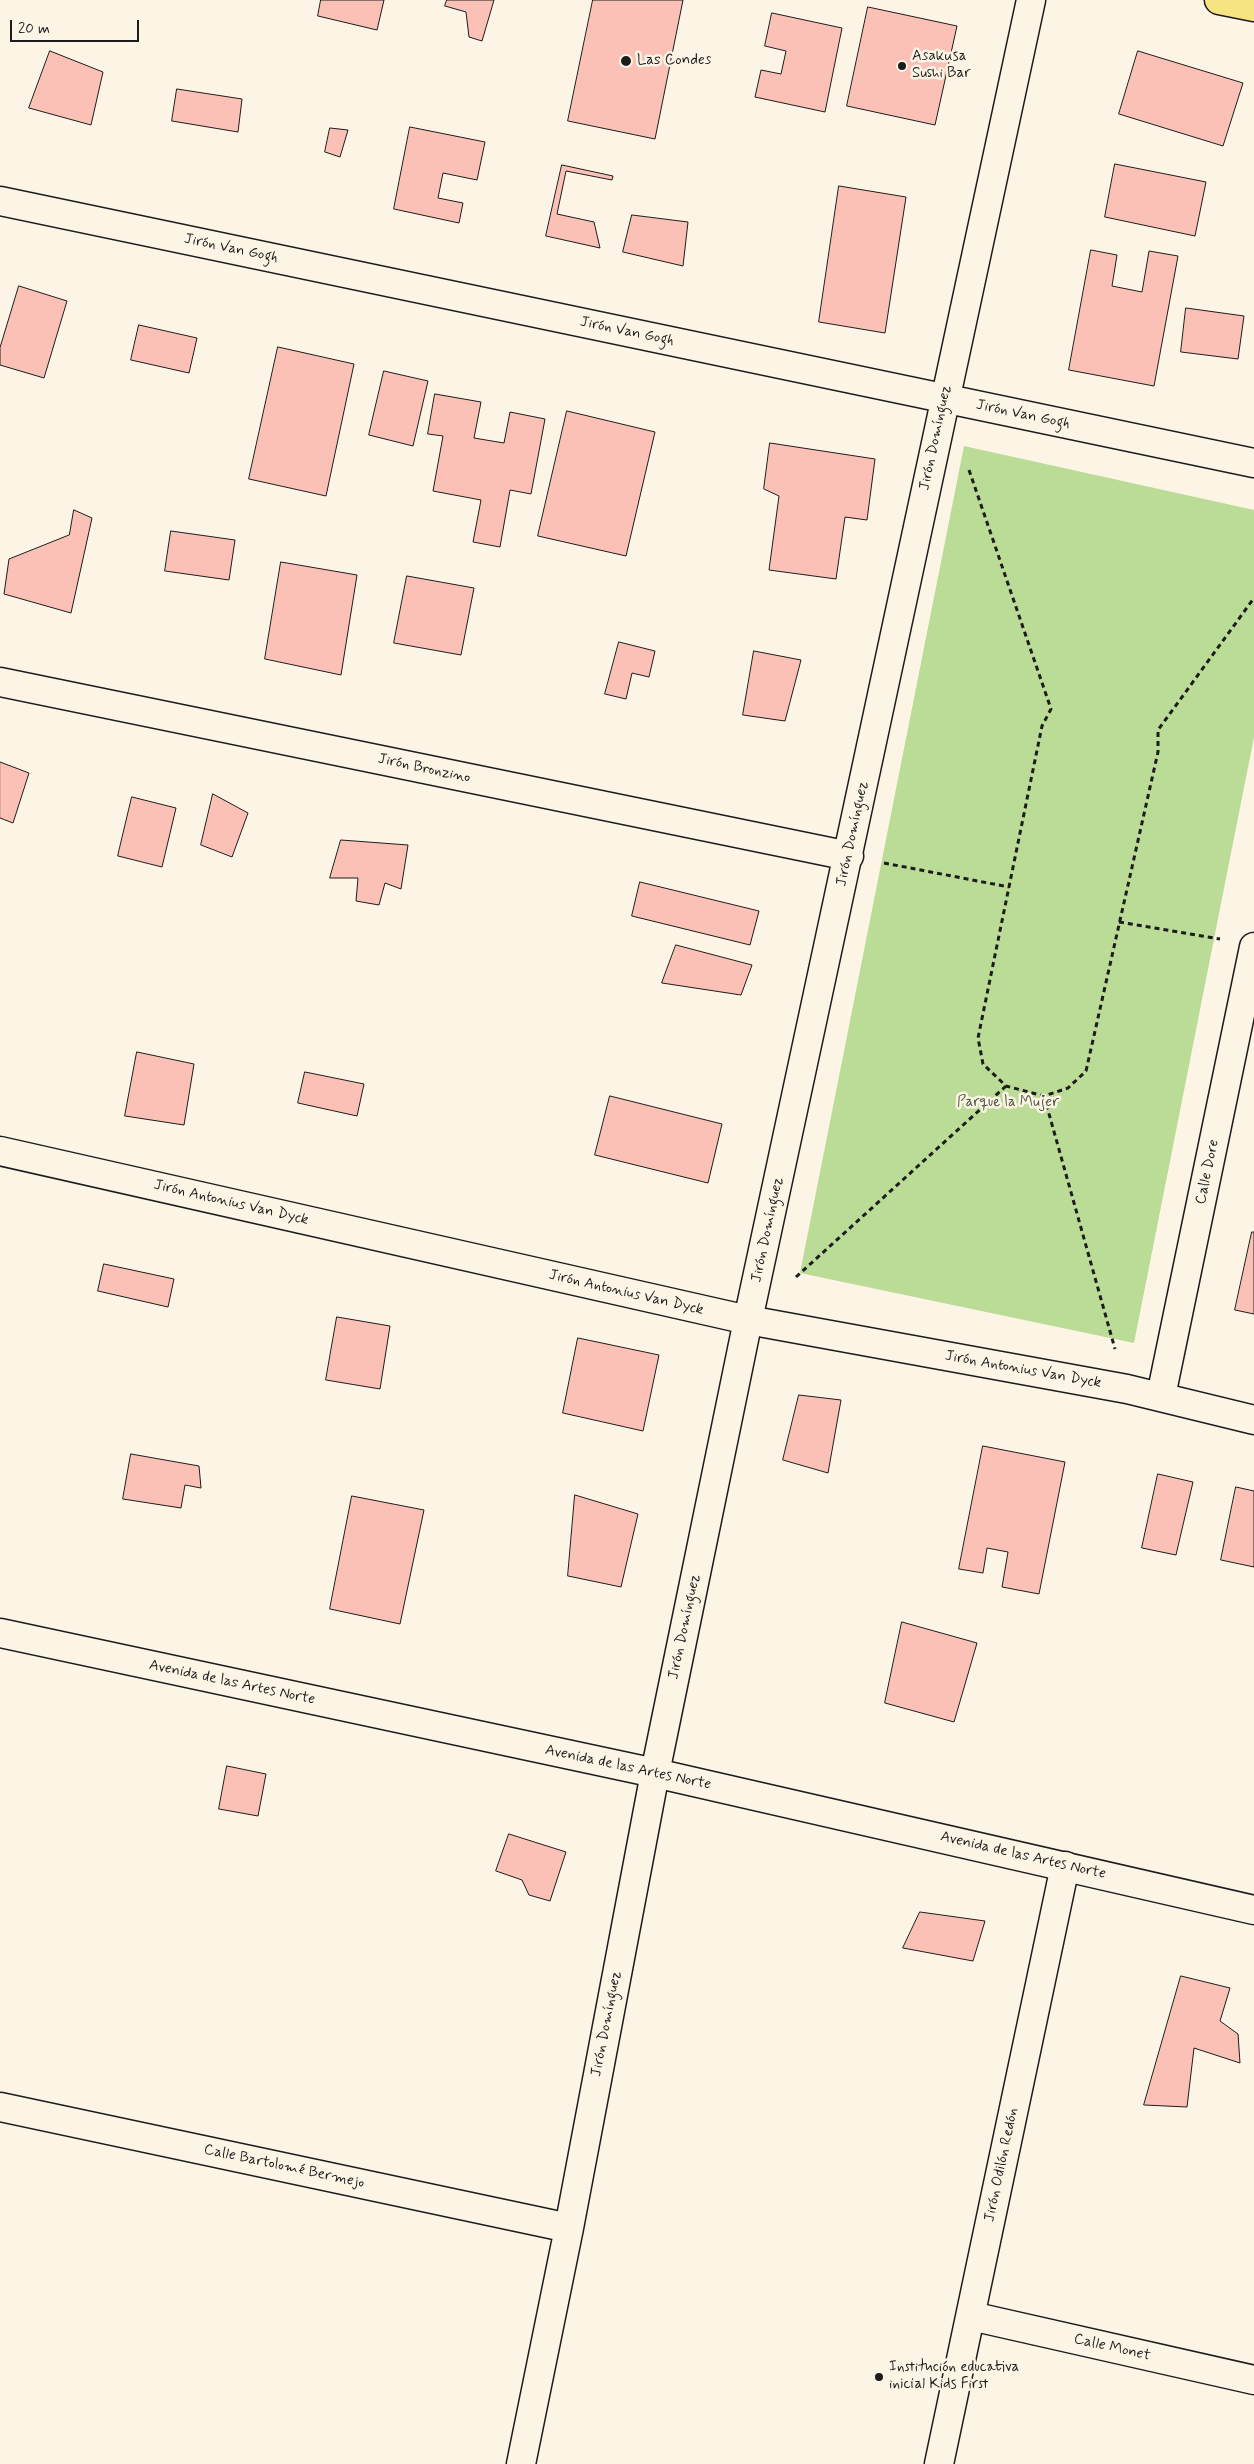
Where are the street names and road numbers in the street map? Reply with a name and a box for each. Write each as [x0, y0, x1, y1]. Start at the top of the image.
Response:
street label: Jirón Van Gogh [182, 230, 280, 268]
street label: Jirón Van Gogh [578, 313, 676, 351]
street label: Jirón Domínguez [916, 384, 956, 492]
street label: Jirón Van Gogh [974, 396, 1072, 434]
street label: Jirón Bronzino [376, 750, 472, 788]
street label: Jirón Domínguez [833, 780, 873, 888]
street label: Calle Dore [1192, 1138, 1224, 1206]
street label: Jirón Antonius Van Dyck [152, 1176, 310, 1230]
street label: Jirón Domínguez [748, 1176, 788, 1284]
street label: Jirón Antonius Van Dyck [547, 1266, 705, 1320]
street label: Jirón Antonius Van Dyck [944, 1347, 1102, 1393]
street label: Jirón Domínguez [665, 1573, 705, 1681]
street label: Avenida de las Artes Norte [147, 1657, 317, 1709]
street label: Avenida de las Artes Norte [543, 1742, 713, 1794]
street label: Avenida de las Artes Norte [938, 1828, 1108, 1884]
street label: Jirón Domínguez [588, 1970, 626, 2078]
street label: Jirón Odilón Redón [981, 2106, 1023, 2224]
street label: Calle Bartolomé Bermejo [202, 2141, 366, 2193]
street label: Calle Monet [1072, 2330, 1152, 2366]

